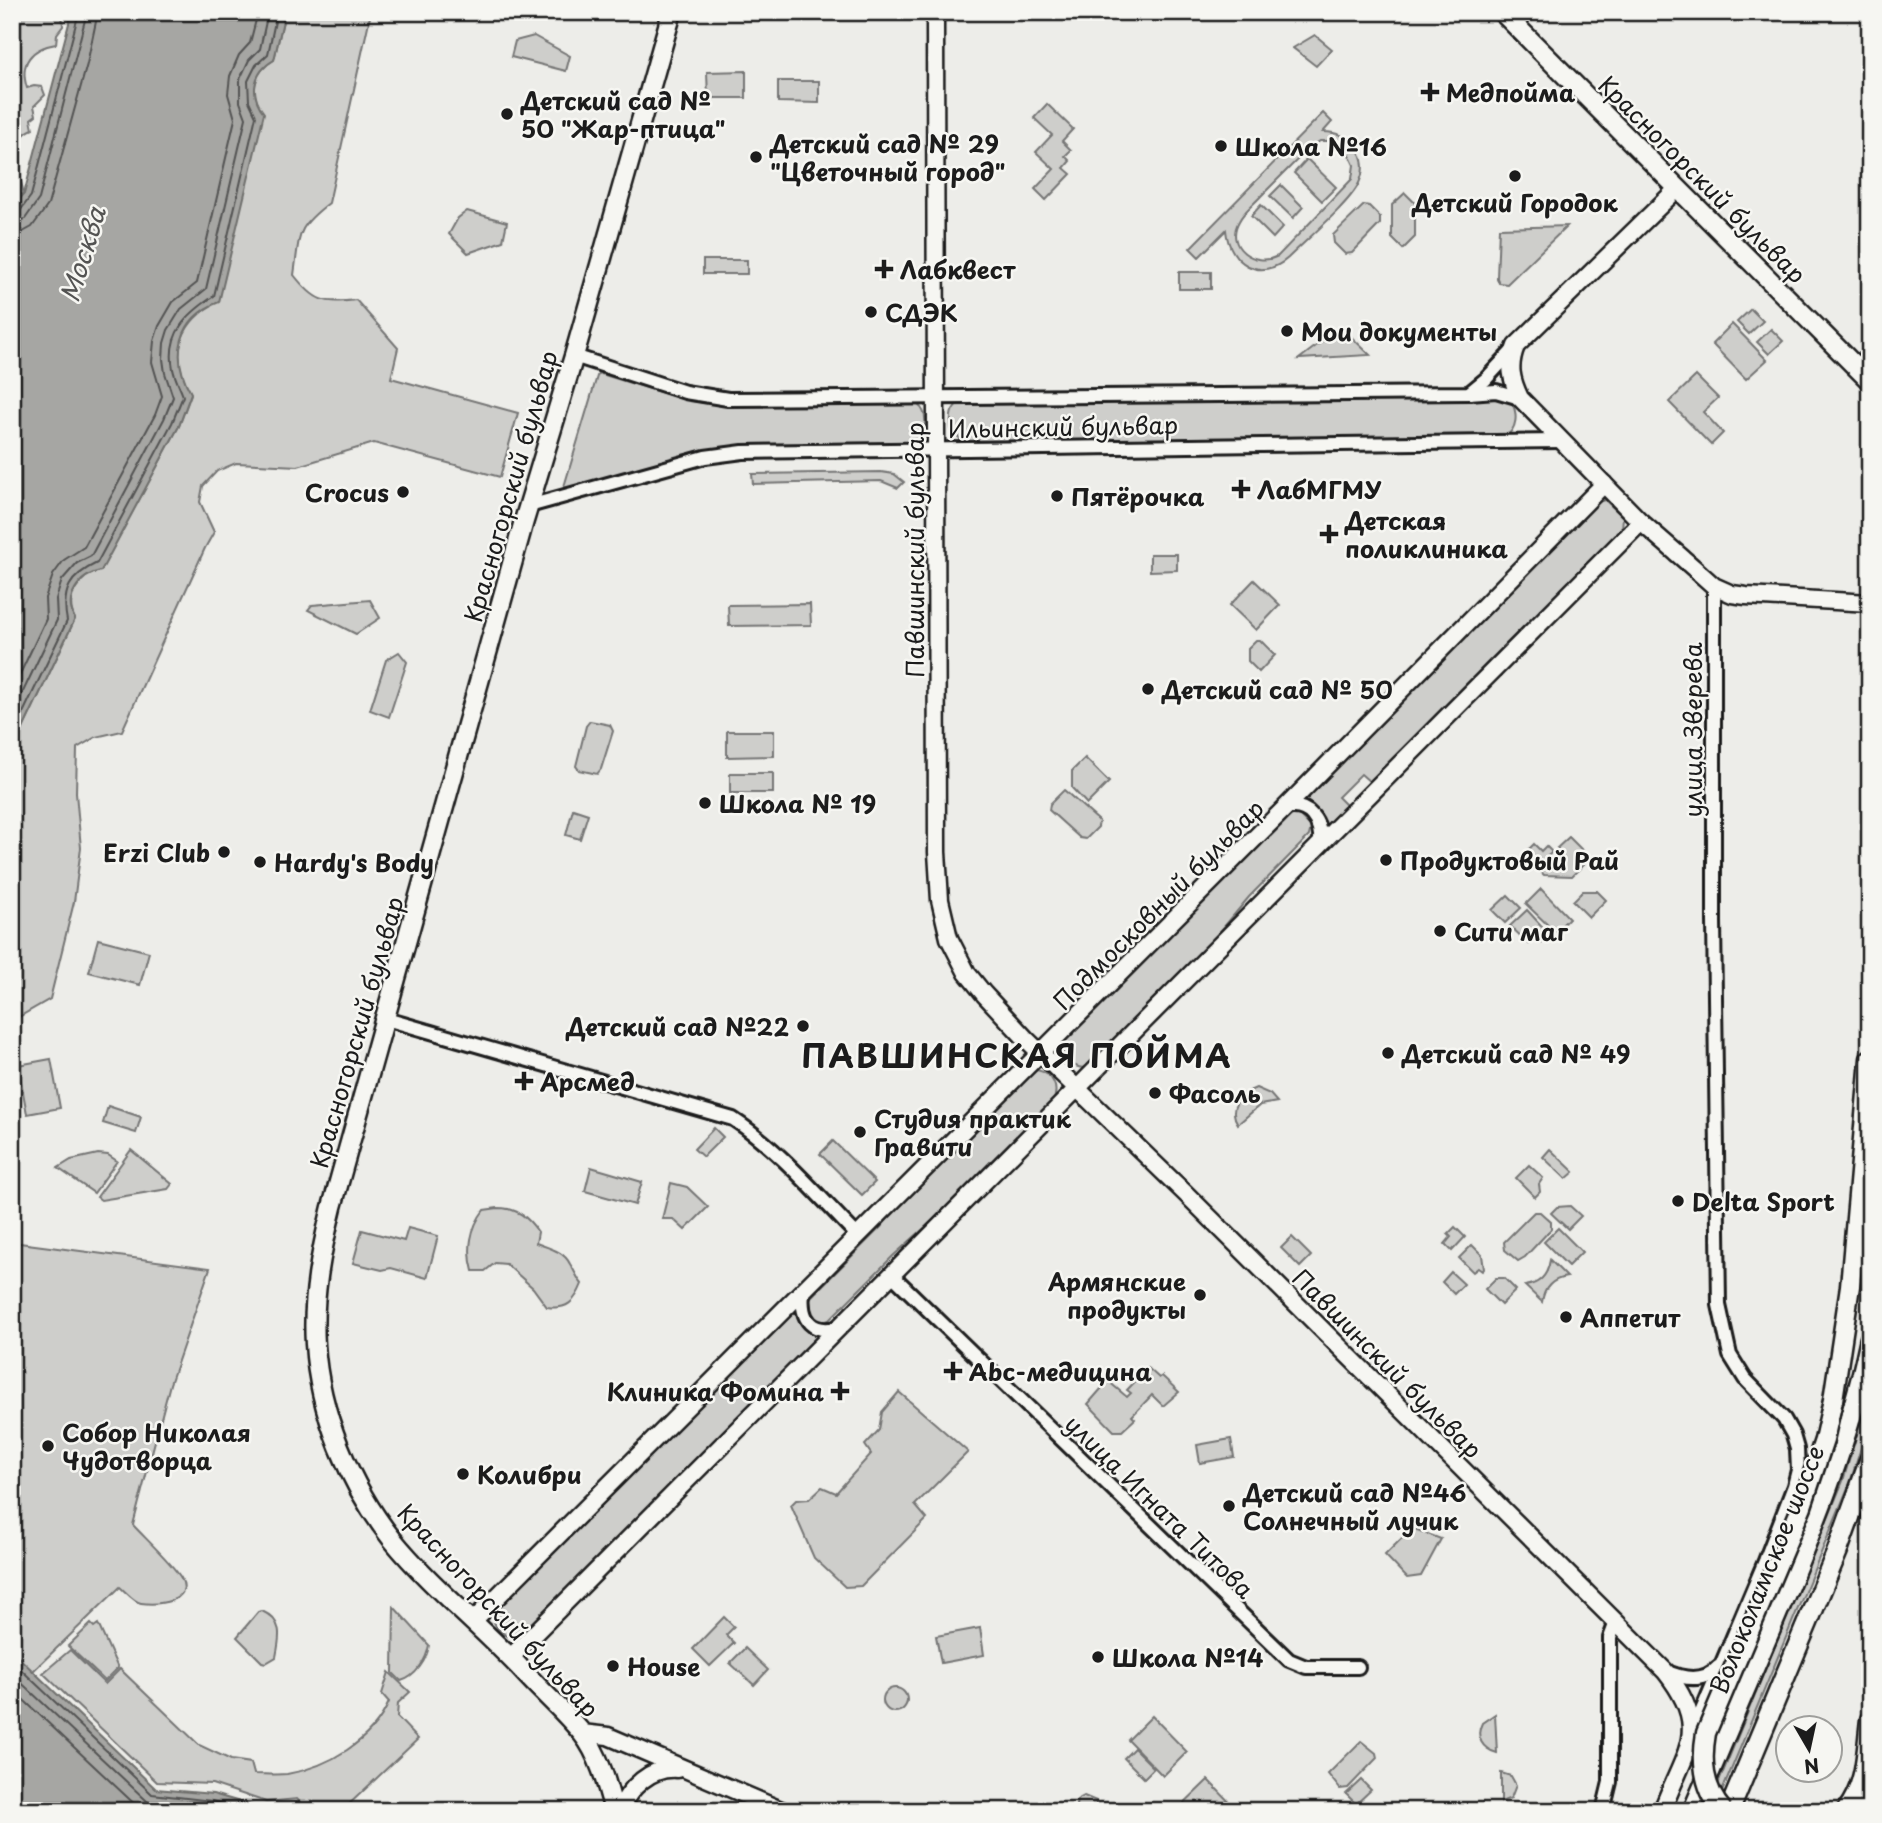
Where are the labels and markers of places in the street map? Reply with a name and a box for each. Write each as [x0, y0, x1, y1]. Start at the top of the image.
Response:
place label: Медпойма [1446, 74, 1576, 110]
place label: Детский сад № 50 "Жар-птица" [520, 82, 726, 146]
marker: Медпойма [1420, 82, 1440, 102]
marker: Детский сад № 50 "Жар-птица" [499, 106, 515, 122]
place label: Детский сад № 29 "Цветочный город" [769, 125, 1005, 189]
place label: Школа №16 [1235, 128, 1387, 164]
marker: Школа №16 [1213, 138, 1229, 154]
marker: Детский сад № 29 "Цветочный город" [748, 149, 764, 165]
marker: Детский Городок [1507, 168, 1523, 184]
place label: Детский Городок [1411, 184, 1618, 220]
place label: Лабквест [900, 251, 1016, 287]
marker: Лабквест [874, 259, 894, 279]
place label: СДЭК [885, 294, 958, 330]
marker: СДЭК [863, 304, 879, 320]
place label: Мои документы [1301, 313, 1497, 349]
marker: Мои документы [1279, 323, 1295, 339]
place label: ЛабМГМУ [1257, 471, 1382, 507]
place label: Crocus [305, 474, 389, 510]
place label: Пятёрочка [1071, 478, 1205, 514]
marker: ЛабМГМУ [1231, 479, 1251, 499]
marker: Crocus [395, 484, 411, 500]
marker: Пятёрочка [1049, 488, 1065, 504]
place label: Детская поликлиника [1344, 502, 1508, 566]
marker: Детская поликлиника [1319, 524, 1339, 544]
place label: Детский сад № 50 [1161, 671, 1393, 707]
marker: Детский сад № 50 [1140, 681, 1156, 697]
place label: Школа № 19 [719, 785, 876, 821]
marker: Школа № 19 [697, 795, 713, 811]
place label: Erzi Club [103, 834, 210, 870]
place label: Продуктовый Рай [1400, 842, 1619, 878]
marker: Erzi Club [216, 844, 232, 860]
place label: Hardy's Body [274, 844, 434, 880]
marker: Продуктовый Рай [1378, 852, 1394, 868]
marker: Hardy's Body [252, 854, 268, 870]
place label: Сити маг [1454, 913, 1569, 949]
marker: Сити маг [1432, 923, 1448, 939]
place label: Детский сад №22 [565, 1008, 789, 1044]
marker: Детский сад №22 [795, 1018, 811, 1034]
place label: Детский сад № 49 [1401, 1035, 1631, 1071]
marker: Детский сад № 49 [1380, 1045, 1396, 1061]
place label: Арсмед [539, 1063, 635, 1099]
marker: Арсмед [514, 1071, 534, 1091]
place label: Фасоль [1169, 1075, 1261, 1111]
marker: Фасоль [1147, 1085, 1163, 1101]
place label: Студия практик Гравити [874, 1100, 1072, 1164]
marker: Студия практик Гравити [852, 1124, 868, 1140]
place label: Delta Sport [1692, 1183, 1835, 1219]
marker: Delta Sport [1670, 1193, 1686, 1209]
place label: Армянские продукты [1047, 1263, 1186, 1327]
marker: Армянские продукты [1192, 1287, 1208, 1303]
place label: Аппетит [1580, 1299, 1681, 1335]
marker: Аппетит [1558, 1309, 1574, 1325]
place label: Abc-медицина [969, 1353, 1152, 1389]
marker: Abc-медицина [943, 1361, 963, 1381]
place label: Клиника Фомина [606, 1373, 824, 1409]
marker: Клиника Фомина [830, 1381, 850, 1401]
place label: Собор Николая Чудотворца [62, 1414, 251, 1478]
marker: Собор Николая Чудотворца [40, 1438, 56, 1454]
place label: Колибри [477, 1456, 582, 1492]
marker: Колибри [455, 1466, 471, 1482]
place label: Детский сад №46 Солнечный лучик [1242, 1474, 1467, 1538]
marker: Детский сад №46 Солнечный лучик [1221, 1498, 1237, 1514]
place label: Школа №14 [1112, 1639, 1264, 1675]
place label: House [627, 1648, 700, 1684]
marker: Школа №14 [1090, 1649, 1106, 1665]
marker: House [605, 1658, 621, 1674]

